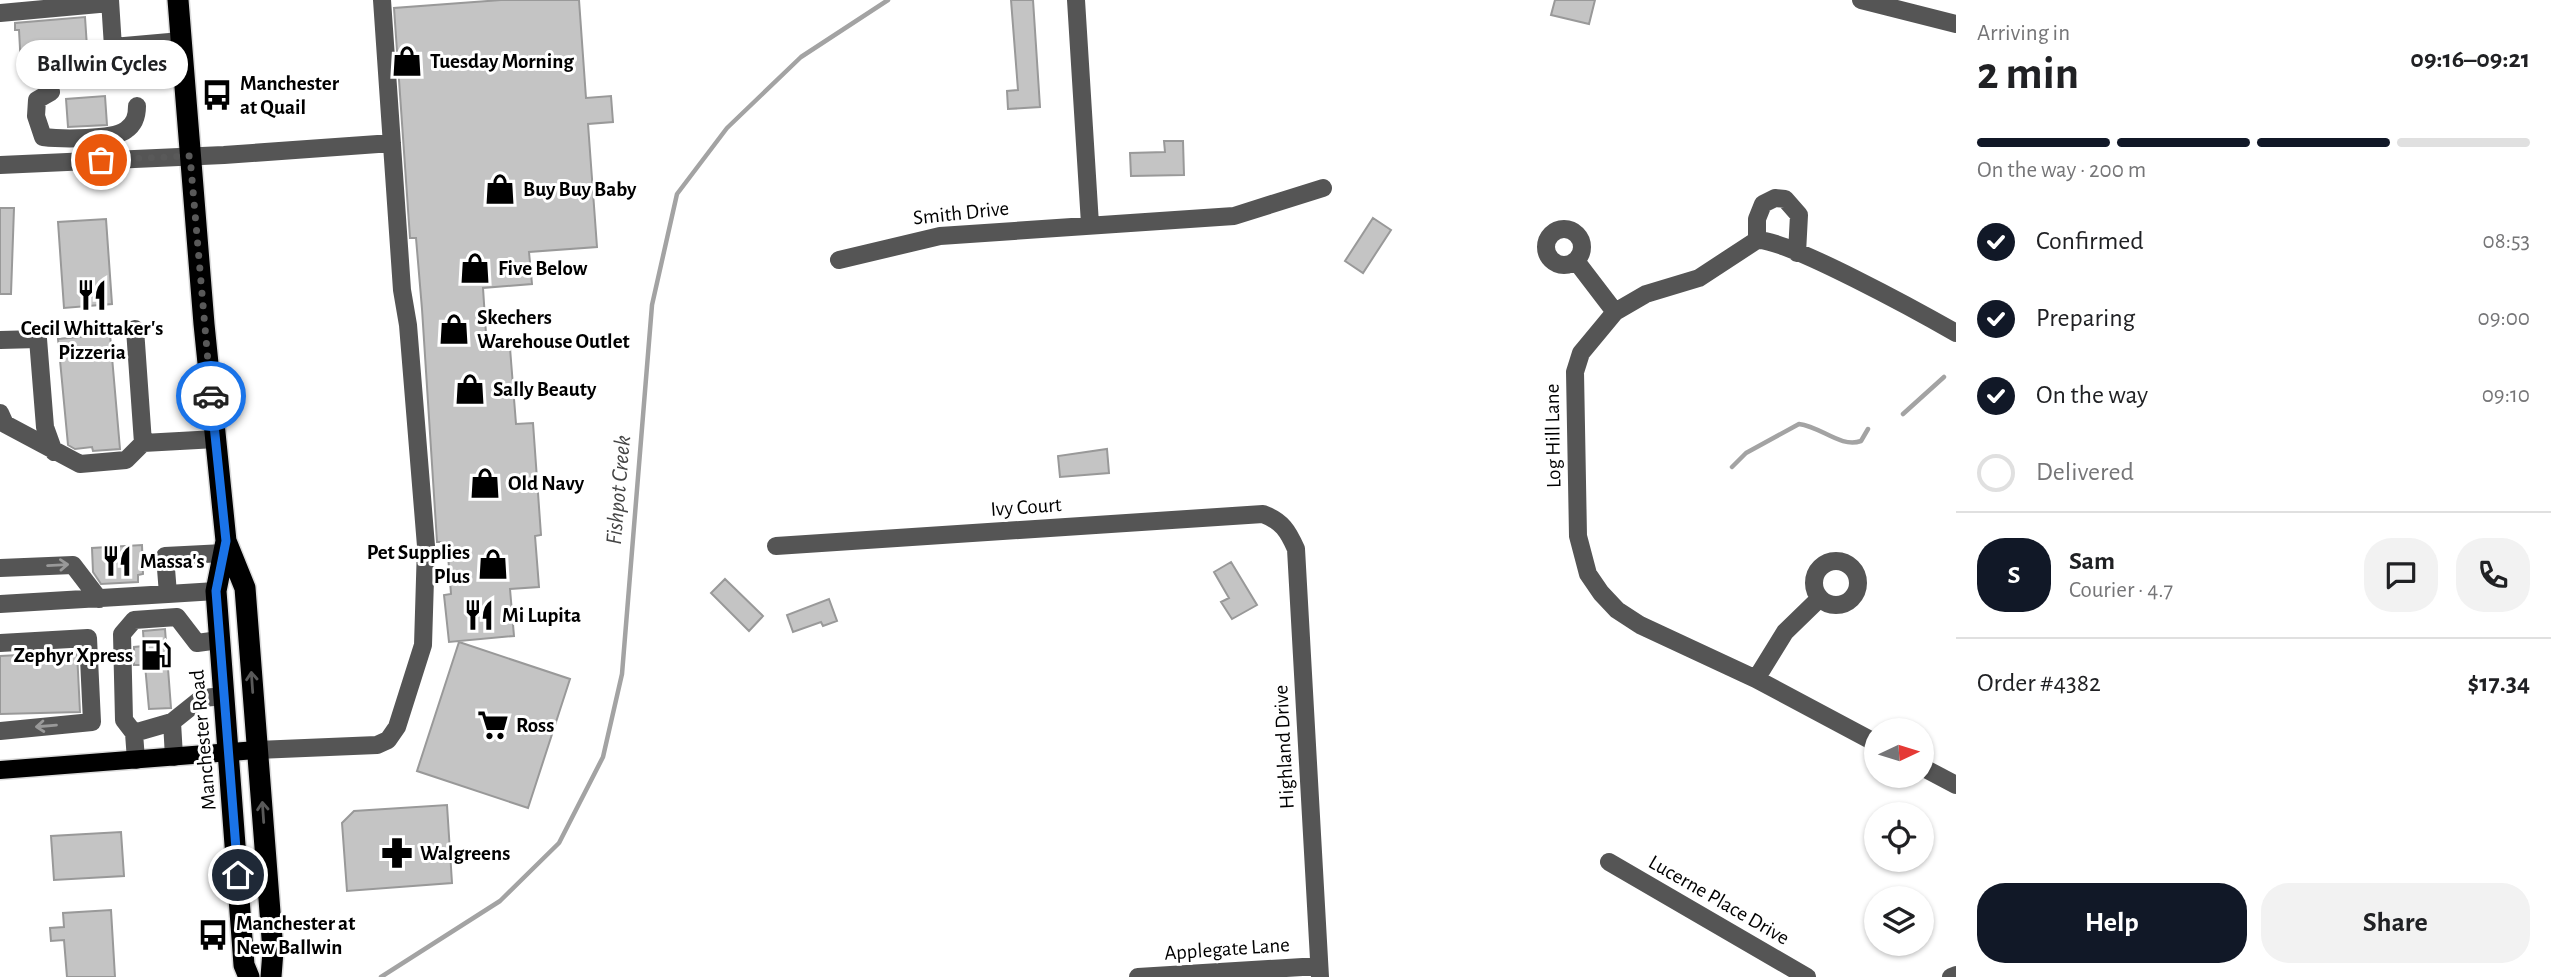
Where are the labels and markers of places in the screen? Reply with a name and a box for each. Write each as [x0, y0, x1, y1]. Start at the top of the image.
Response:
callout: Ballwin Cycles [15, 41, 187, 90]
shop icon: Tuesday Morning [390, 44, 424, 78]
place label: Tuesday Morning [430, 51, 574, 72]
place label: Manchester at Quail [240, 73, 340, 119]
bus stop icon: Manchester at Quail [200, 78, 234, 112]
pin [71, 130, 131, 190]
shop icon: Buy Buy Baby [483, 172, 517, 206]
place label: Buy Buy Baby [523, 179, 637, 200]
shop icon: Five Below [458, 251, 492, 285]
place label: Five Below [498, 258, 588, 279]
restaurant icon: Cecil Whittaker's Pizzeria [75, 278, 109, 312]
place label: Skechers Warehouse Outlet [477, 307, 630, 352]
shop icon: Skechers Warehouse Outlet [437, 312, 471, 346]
place label: Cecil Whittaker's Pizzeria [21, 318, 163, 363]
shop icon: Sally Beauty [453, 372, 487, 406]
place label: Sally Beauty [493, 379, 597, 400]
shop icon: Old Navy [468, 466, 502, 500]
place label: Old Navy [508, 473, 585, 494]
place label: Pet Supplies Plus [367, 542, 470, 587]
restaurant icon: Massa's [100, 544, 134, 578]
shop icon: Pet Supplies Plus [476, 547, 510, 581]
place label: Massa's [140, 551, 204, 572]
restaurant icon: Mi Lupita [462, 598, 496, 632]
place label: Mi Lupita [502, 605, 581, 626]
fuel station icon: Zephyr Xpress [139, 638, 173, 672]
place label: Zephyr Xpress [13, 645, 133, 666]
supermarket icon: Ross [476, 708, 510, 742]
place label: Ross [516, 715, 554, 736]
pharmacy icon: Walgreens [380, 836, 414, 870]
place label: Walgreens [420, 843, 510, 864]
pin [208, 845, 268, 905]
place label: Manchester at New Ballwin [236, 913, 355, 958]
bus stop icon: Manchester at New Ballwin [196, 918, 230, 952]

